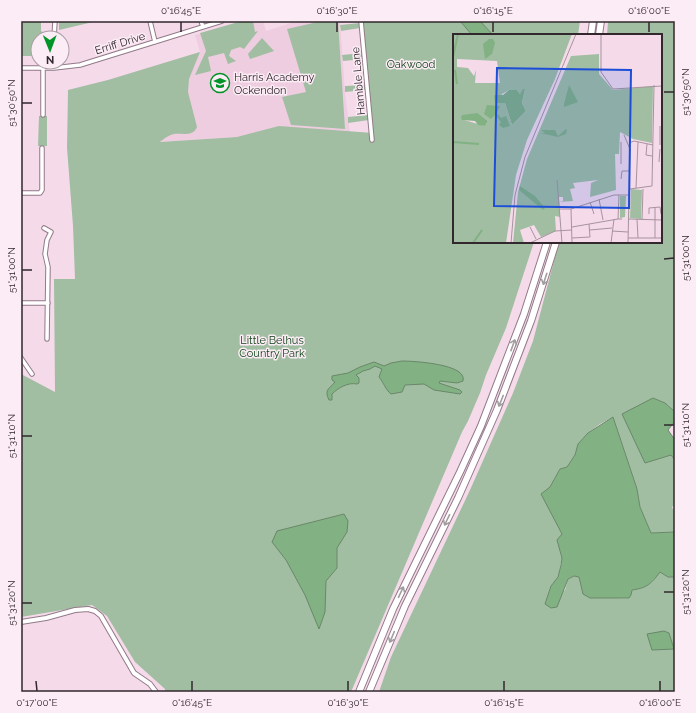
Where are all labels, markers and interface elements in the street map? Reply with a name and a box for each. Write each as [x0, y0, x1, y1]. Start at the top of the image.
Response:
text: 0°16'45"E [161, 5, 201, 16]
text: 0°16'30"E [316, 5, 358, 16]
text: 0°16'15"E [473, 5, 513, 16]
text: 0°16'00"E [628, 5, 670, 16]
north arrow [30, 30, 70, 70]
street label: Erriff Drive [93, 30, 147, 57]
inset map [453, 34, 662, 243]
street label: Hamble Lane [349, 46, 368, 116]
text: N [46, 53, 54, 66]
park label: Oakwood [387, 58, 436, 71]
text: 51°30'50"N [680, 68, 691, 116]
place label: Harris Academy Ockendon [234, 71, 315, 97]
school or university icon: Harris Academy Ockendon [209, 72, 231, 94]
text: 51°30'50"N [6, 79, 17, 127]
text: 51°31'00"N [680, 235, 691, 281]
text: 51°31'00"N [6, 247, 17, 293]
one-way arrow [541, 273, 548, 286]
park label: Little Belhus Country Park [239, 334, 305, 360]
one-way arrow [509, 340, 517, 352]
one-way arrow [496, 395, 504, 407]
text: 51°31'10"N [680, 403, 691, 447]
text: 51°31'10"N [6, 414, 17, 458]
one-way arrow [443, 514, 450, 526]
text: 51°31'20"N [680, 569, 691, 615]
text: 51°31'20"N [6, 580, 17, 626]
one-way arrow [398, 586, 405, 598]
one-way arrow [387, 631, 395, 643]
text: 0°17'00"E [16, 697, 58, 708]
text: 0°16'45"E [172, 697, 212, 708]
text: 0°16'30"E [327, 697, 369, 708]
text: 0°16'15"E [484, 697, 524, 708]
text: 0°16'00"E [639, 697, 681, 708]

